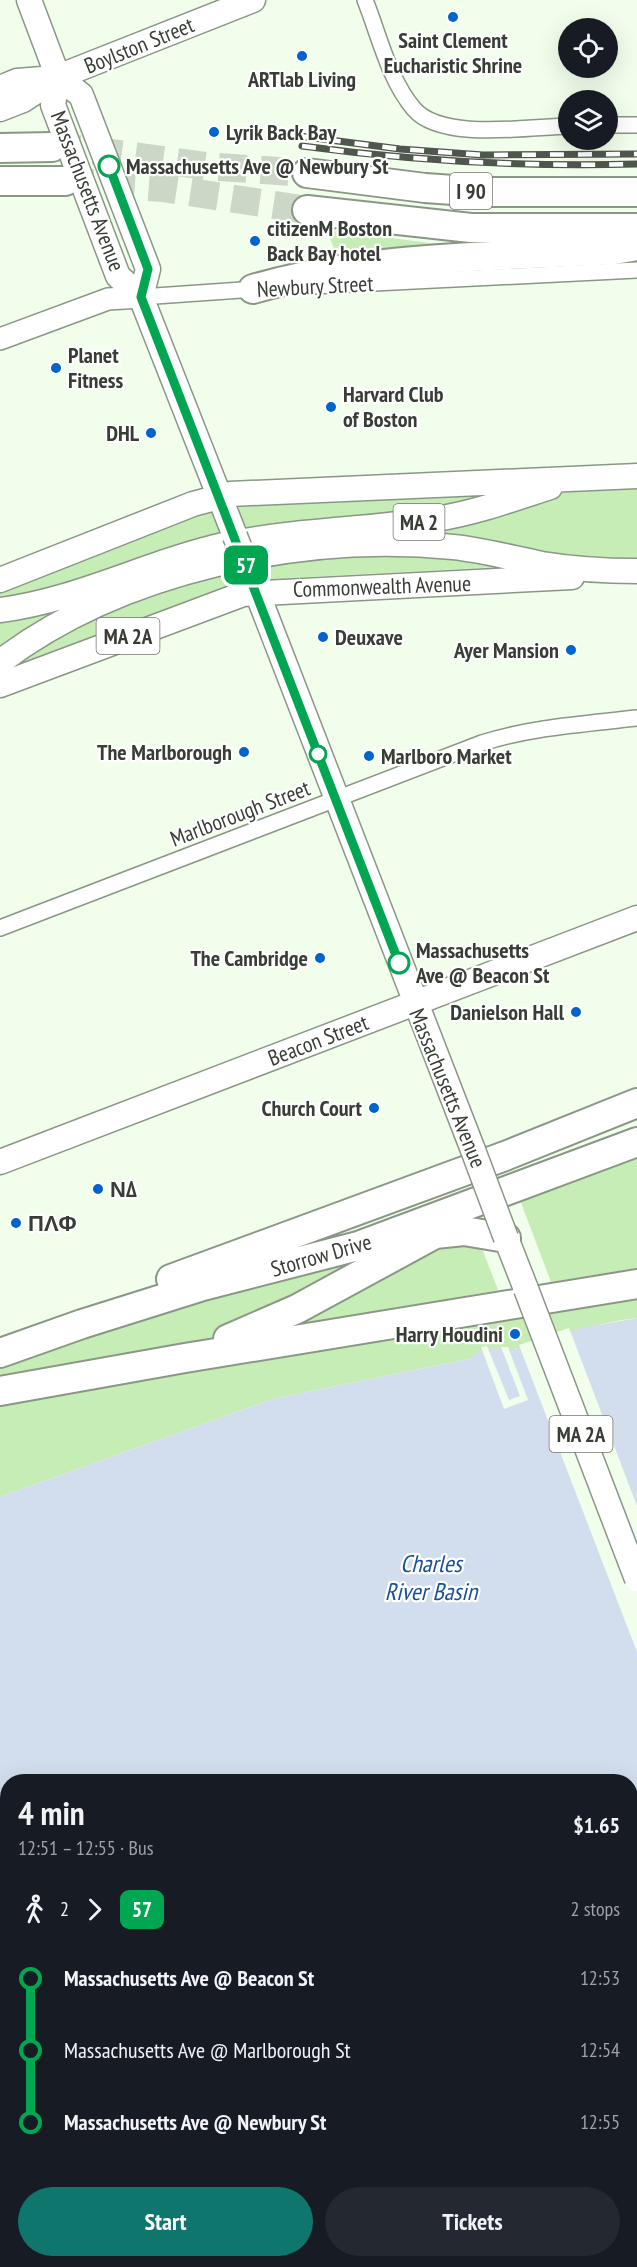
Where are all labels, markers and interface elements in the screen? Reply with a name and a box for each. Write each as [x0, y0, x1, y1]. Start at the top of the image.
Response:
street label: Boylston Street [80, 10, 198, 80]
marker: Saint Clement Eucharistic Shrine [446, 10, 460, 24]
map controls [558, 18, 618, 150]
button: locate [558, 18, 618, 78]
place label: Saint Clement Eucharistic Shrine [384, 26, 522, 79]
marker: ARTlab Living [295, 49, 309, 63]
place label: ARTlab Living [247, 65, 356, 93]
button: layers [558, 90, 618, 150]
street label: Massachusetts Avenue [45, 107, 131, 275]
place label: Lyrik Back Bay [226, 118, 338, 146]
marker: Lyrik Back Bay [207, 125, 221, 139]
place label: Massachusetts Ave @ Newbury St [126, 152, 389, 180]
marker: Massachusetts Ave @ Newbury St [98, 155, 120, 177]
road number: I 90 [450, 173, 492, 209]
place label: citizenM Boston Back Bay hotel [267, 214, 392, 267]
marker: citizenM Boston Back Bay hotel [248, 234, 262, 248]
street label: Newbury Street [256, 269, 374, 303]
place label: Planet Fitness [68, 341, 124, 394]
marker: Planet Fitness [49, 361, 63, 375]
place label: Harvard Club of Boston [343, 380, 444, 433]
marker: Harvard Club of Boston [324, 400, 338, 414]
place label: DHL [106, 419, 140, 447]
marker: DHL [144, 426, 158, 440]
road number: MA 2 [394, 504, 444, 540]
line badge: 57 [219, 546, 273, 584]
text: 57 [236, 552, 256, 579]
street label: Commonwealth Avenue [293, 569, 471, 603]
road number: MA 2A [96, 618, 160, 654]
place label: Deuxave [335, 623, 403, 651]
marker: Deuxave [316, 630, 330, 644]
place label: Ayer Mansion [453, 636, 559, 664]
marker: Ayer Mansion [564, 643, 578, 657]
place label: The Marlborough [97, 738, 232, 766]
place label: Marlboro Market [381, 742, 512, 770]
marker: The Marlborough [237, 745, 251, 759]
unlabelled marker [309, 745, 327, 763]
marker: Marlboro Market [362, 749, 376, 763]
street label: Marlborough Street [166, 774, 314, 852]
place label: Massachusetts Ave @ Beacon St [415, 936, 550, 989]
place label: The Cambridge [190, 944, 308, 972]
marker: The Cambridge [313, 951, 327, 965]
marker: Massachusetts Ave @ Beacon St [388, 952, 410, 974]
place label: Danielson Hall [450, 998, 565, 1026]
street label: Massachusetts Avenue [403, 1004, 493, 1172]
marker: Danielson Hall [569, 1005, 583, 1019]
street label: Beacon Street [264, 1008, 372, 1072]
place label: Church Court [262, 1094, 363, 1122]
marker: Church Court [367, 1101, 381, 1115]
place label: ΝΔ [110, 1175, 137, 1203]
marker: ΝΔ [91, 1182, 105, 1196]
place label: ΠΛΦ [28, 1209, 77, 1237]
marker: ΠΛΦ [9, 1216, 23, 1230]
street label: Storrow Drive [267, 1227, 375, 1283]
place label: Harry Houdini [396, 1320, 503, 1348]
marker: Harry Houdini [508, 1327, 522, 1341]
road number: MA 2A [550, 1416, 612, 1452]
water label: Charles River Basin [385, 1548, 479, 1607]
text: 4 min [18, 1791, 85, 1834]
text: $1.65 [573, 1811, 620, 1839]
text: 12:51 – 12:55 · Bus [18, 1835, 153, 1861]
icon: walk [18, 1893, 51, 1926]
icon: forward [78, 1893, 111, 1926]
text: 2 [60, 1896, 69, 1922]
text: 57 [132, 1896, 152, 1923]
text: 2 stops [571, 1896, 620, 1922]
text: Massachusetts Ave @ Beacon St [64, 1964, 314, 1992]
text: 12:53 [580, 1965, 620, 1991]
text: Massachusetts Ave @ Marlborough St [64, 2036, 351, 2064]
text: 12:54 [580, 2037, 620, 2063]
text: Massachusetts Ave @ Newbury St [64, 2108, 326, 2136]
text: 12:55 [580, 2109, 620, 2135]
button: Start [18, 2187, 313, 2256]
button: Tickets [325, 2187, 620, 2256]

